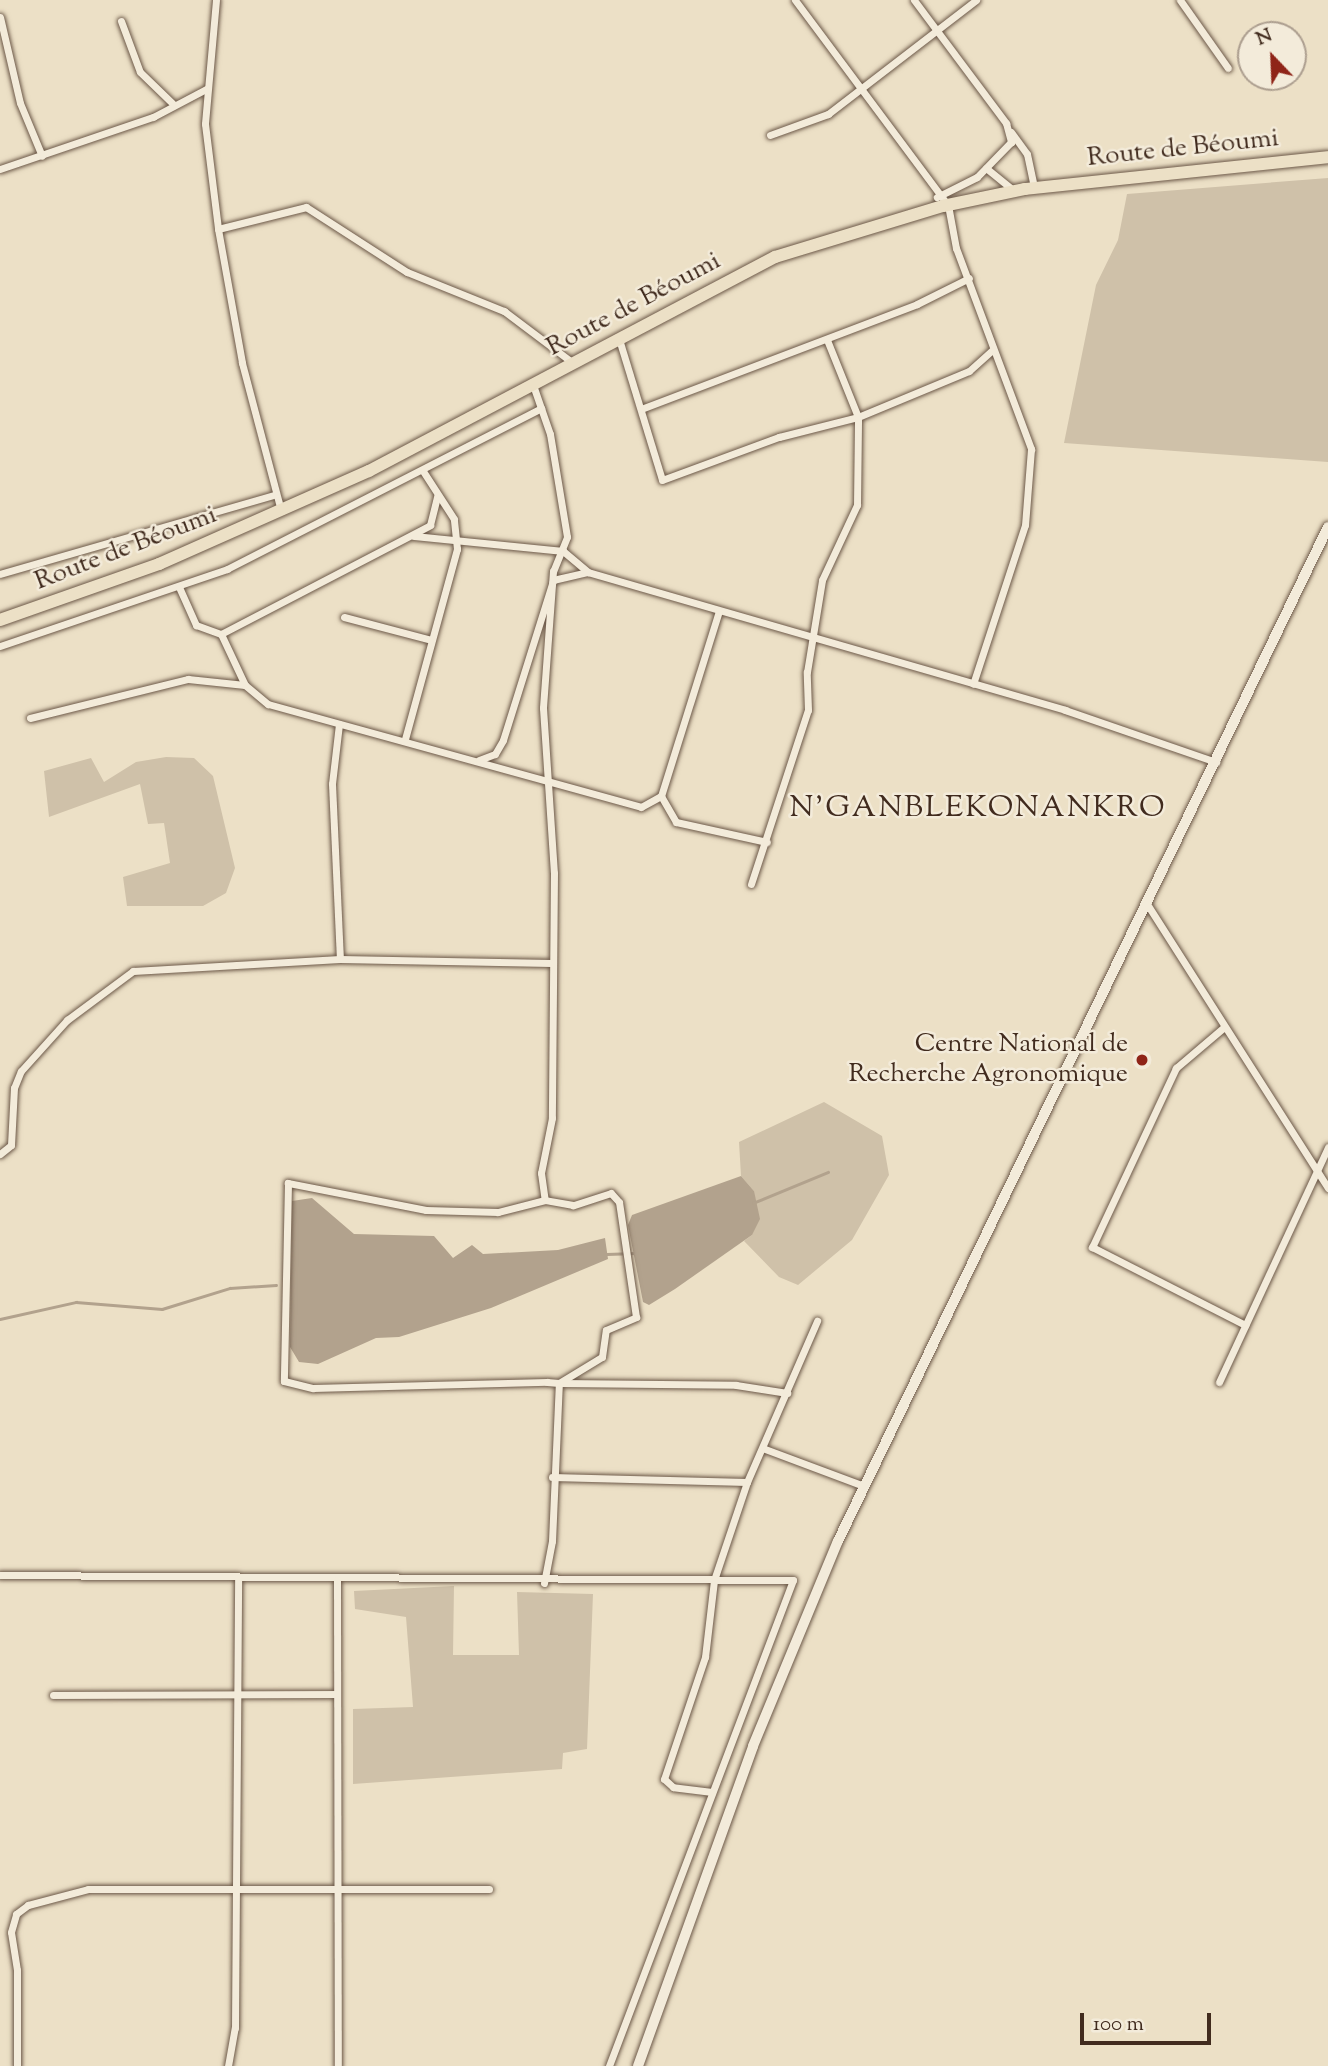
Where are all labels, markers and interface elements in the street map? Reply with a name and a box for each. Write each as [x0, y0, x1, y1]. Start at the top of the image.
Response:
north arrow [1237, 21, 1307, 91]
text: N [1252, 23, 1277, 53]
street label: Route de Béoumi [1086, 123, 1280, 175]
street label: Route de Béoumi [542, 246, 726, 364]
street label: Route de Béoumi [31, 500, 221, 598]
district label: N'GANBLEKONANKRO [791, 791, 1165, 827]
place label: Centre National de Recherche Agronomique [849, 1029, 1128, 1090]
marker: Centre National de Recherche Agronomique [1134, 1052, 1150, 1068]
scale bar [1083, 2000, 1214, 2044]
text: 100 m [1093, 2010, 1144, 2040]

